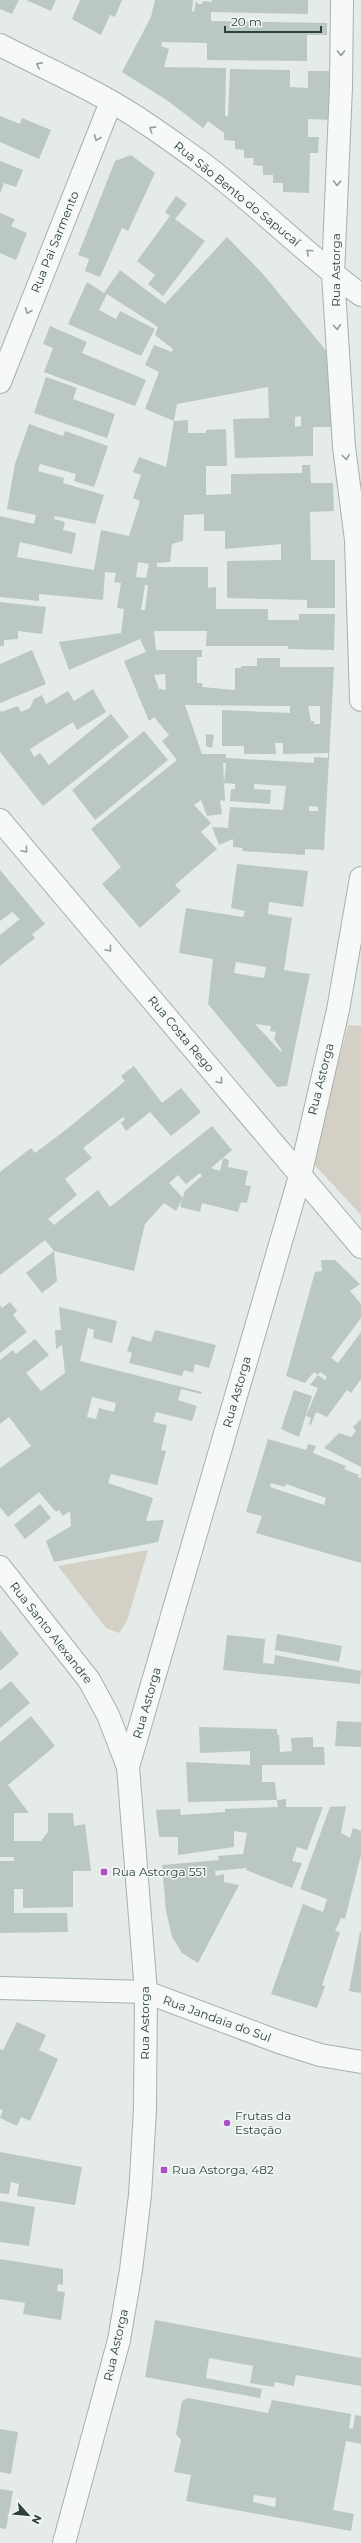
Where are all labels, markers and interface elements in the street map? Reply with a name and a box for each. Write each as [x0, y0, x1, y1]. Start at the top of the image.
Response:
scale bar [225, 8, 321, 34]
text: 20 m [231, 14, 262, 29]
one-way arrow [337, 50, 345, 56]
one-way arrow [36, 62, 43, 70]
one-way arrow [149, 126, 156, 134]
one-way arrow [93, 134, 101, 141]
street label: Rua São Bento do Sapucaí [171, 138, 304, 250]
one-way arrow [333, 180, 341, 186]
street label: Rua Pai Sarmento [27, 189, 82, 295]
street label: Rua Astorga [328, 233, 343, 307]
one-way arrow [306, 250, 314, 257]
one-way arrow [25, 306, 33, 314]
one-way arrow [332, 324, 341, 330]
one-way arrow [341, 454, 350, 460]
one-way arrow [21, 846, 28, 853]
one-way arrow [105, 945, 112, 952]
street label: Rua Costa Rego [145, 992, 218, 1075]
street label: Rua Astorga [304, 1041, 337, 1116]
one-way arrow [216, 1076, 223, 1083]
street label: Rua Astorga [219, 1354, 254, 1429]
street label: Rua Santo Alexandre [7, 1579, 96, 1687]
street label: Rua Astorga [129, 1665, 164, 1740]
place label: Rua Astorga 551 [112, 1864, 207, 1879]
marker: Rua Astorga 551 [99, 1867, 109, 1877]
street label: Rua Astorga [137, 1986, 152, 2060]
street label: Rua Jandaia do Sul [161, 1992, 273, 2045]
place label: Frutas da Estação [235, 2108, 291, 2137]
marker: Frutas da Estação [222, 2118, 232, 2128]
place label: Rua Astorga, 482 [172, 2162, 274, 2177]
marker: Rua Astorga, 482 [159, 2165, 169, 2175]
street label: Rua Astorga [100, 2307, 131, 2382]
north arrow [8, 2495, 48, 2535]
text: N [29, 2512, 45, 2527]

